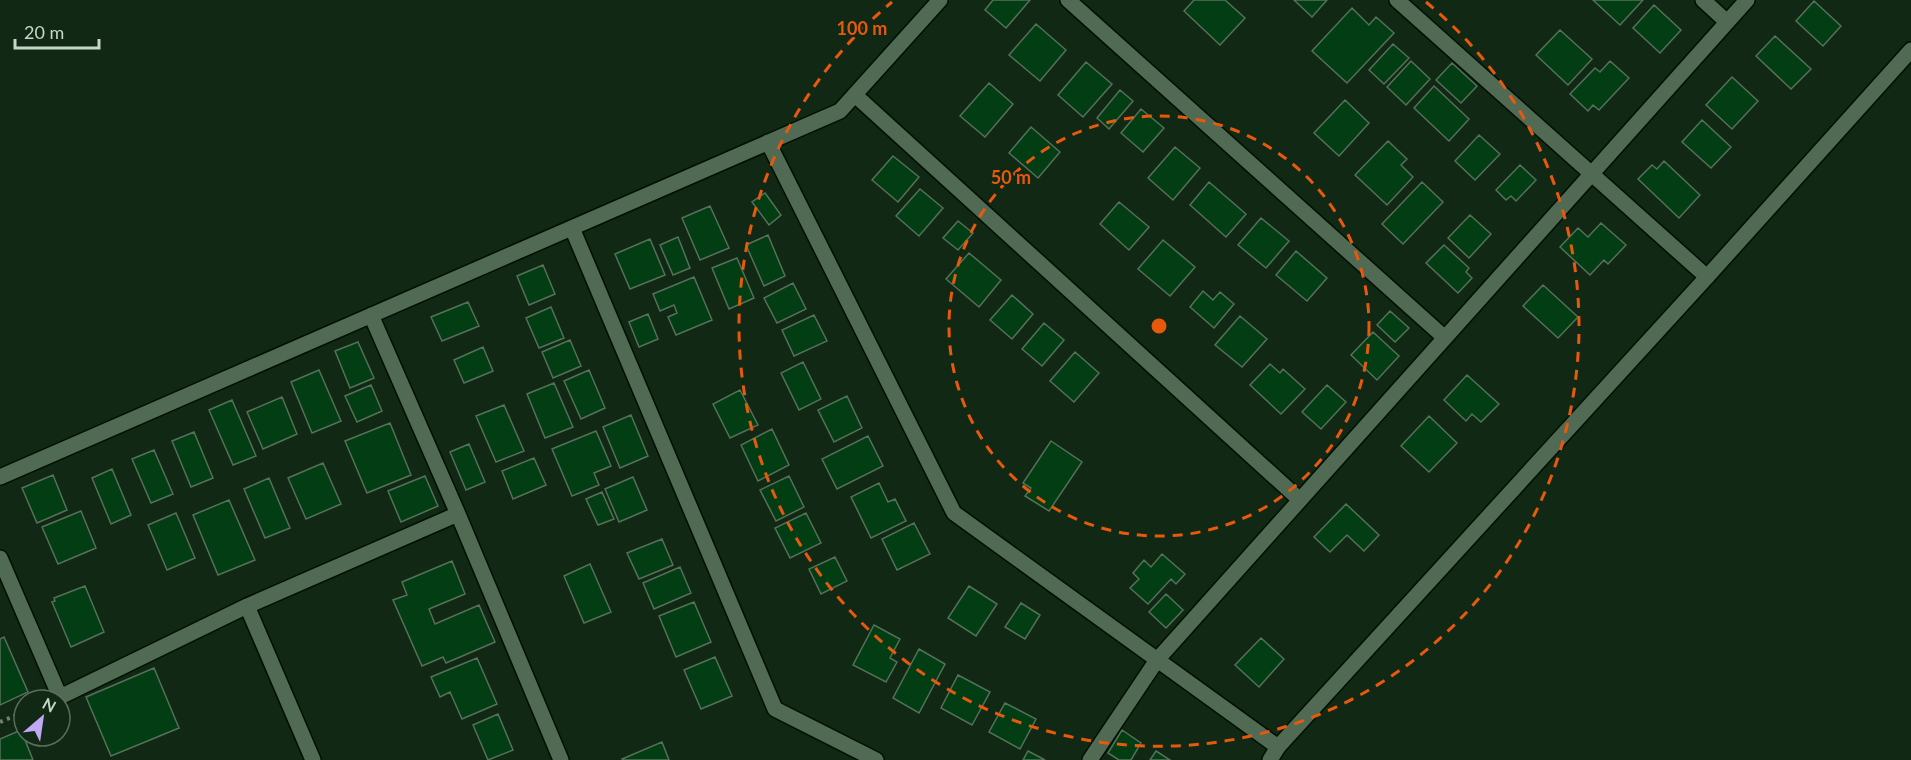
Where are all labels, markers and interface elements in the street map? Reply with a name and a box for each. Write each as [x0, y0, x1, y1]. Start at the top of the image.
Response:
scale bar [15, 12, 99, 50]
text: 100 m [837, 17, 887, 39]
text: 20 m [24, 21, 64, 43]
text: 50 m [991, 166, 1031, 188]
centre of rings [1149, 316, 1169, 336]
north arrow [12, 688, 72, 748]
text: N [40, 693, 60, 716]

